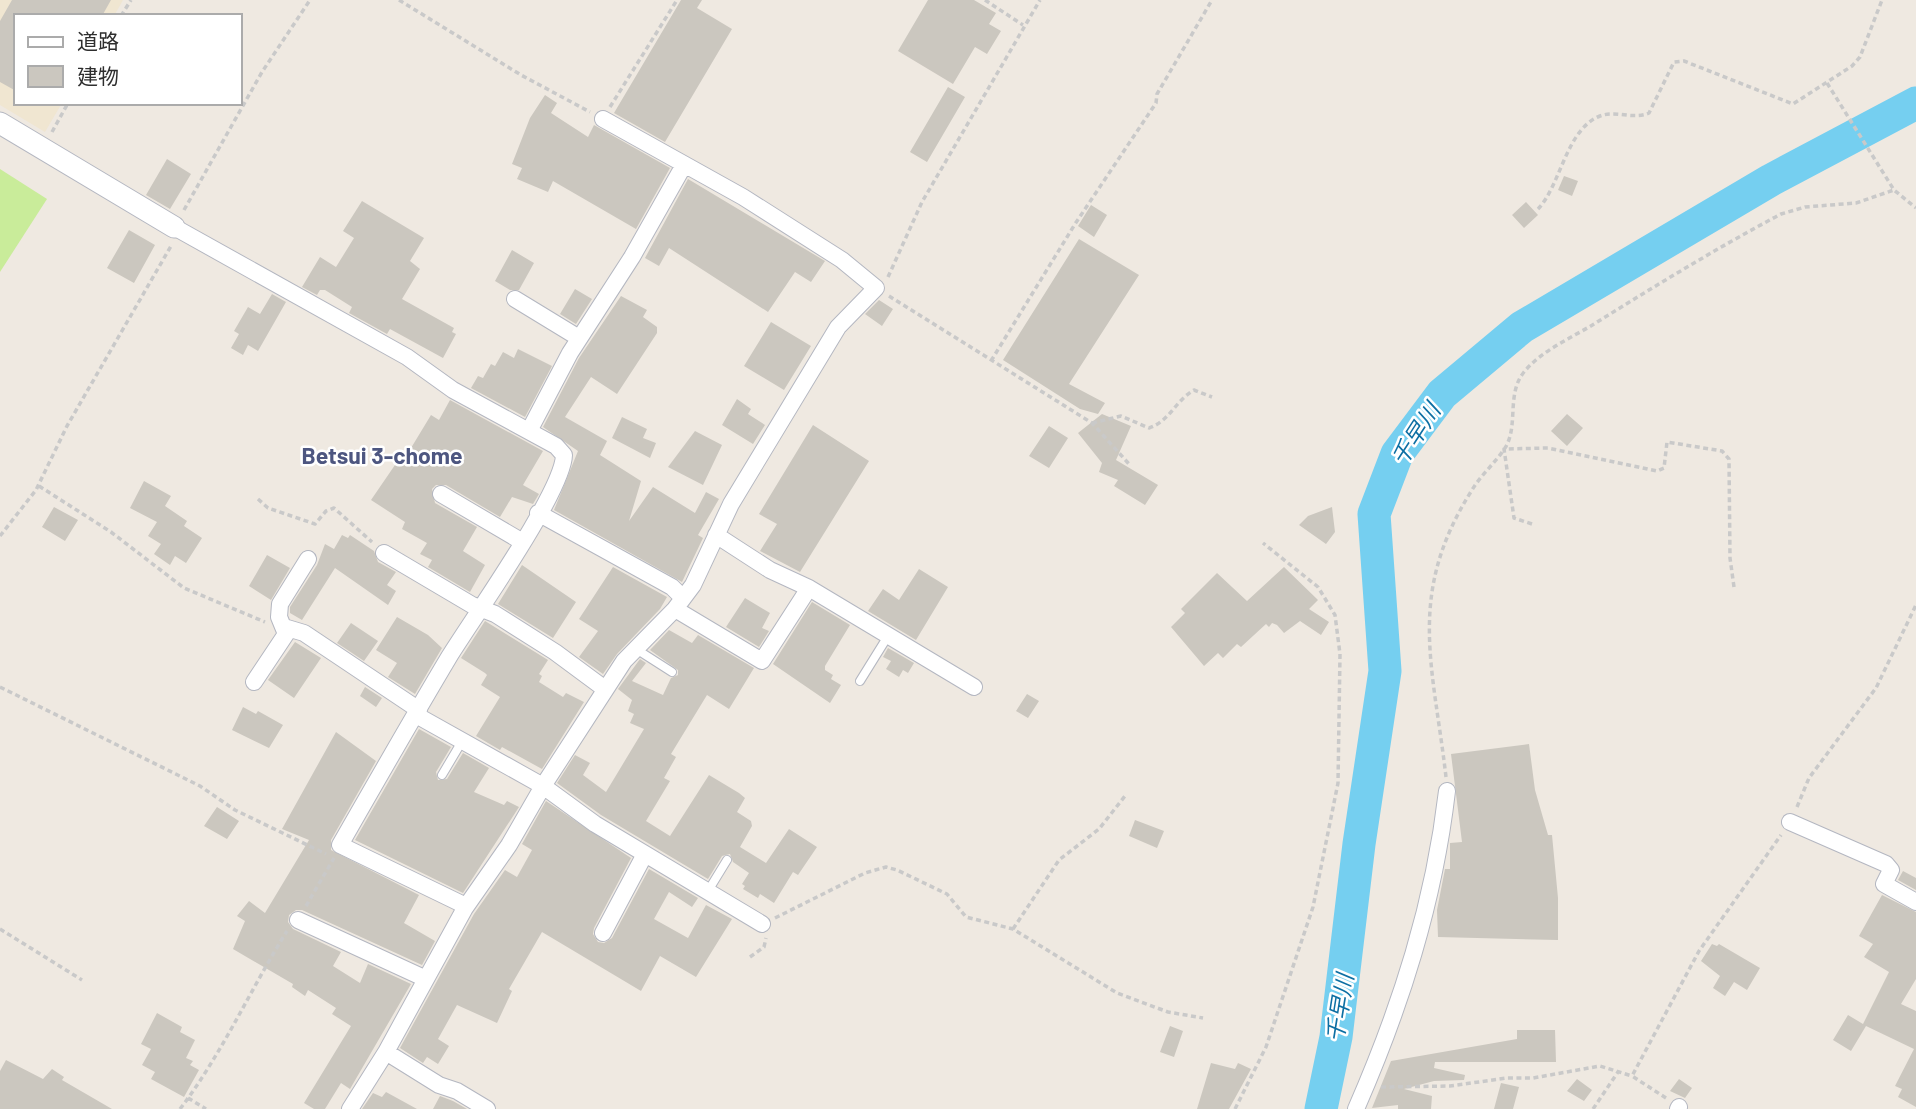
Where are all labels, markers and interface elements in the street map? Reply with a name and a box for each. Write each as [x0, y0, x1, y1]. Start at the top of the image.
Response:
legend [14, 14, 242, 105]
text: 道路 [77, 28, 119, 53]
text: 建物 [77, 63, 119, 88]
water label: 千早川 [1384, 395, 1447, 471]
district label: Betsui 3-chome [301, 441, 463, 469]
water label: 千早川 [1320, 969, 1359, 1044]

